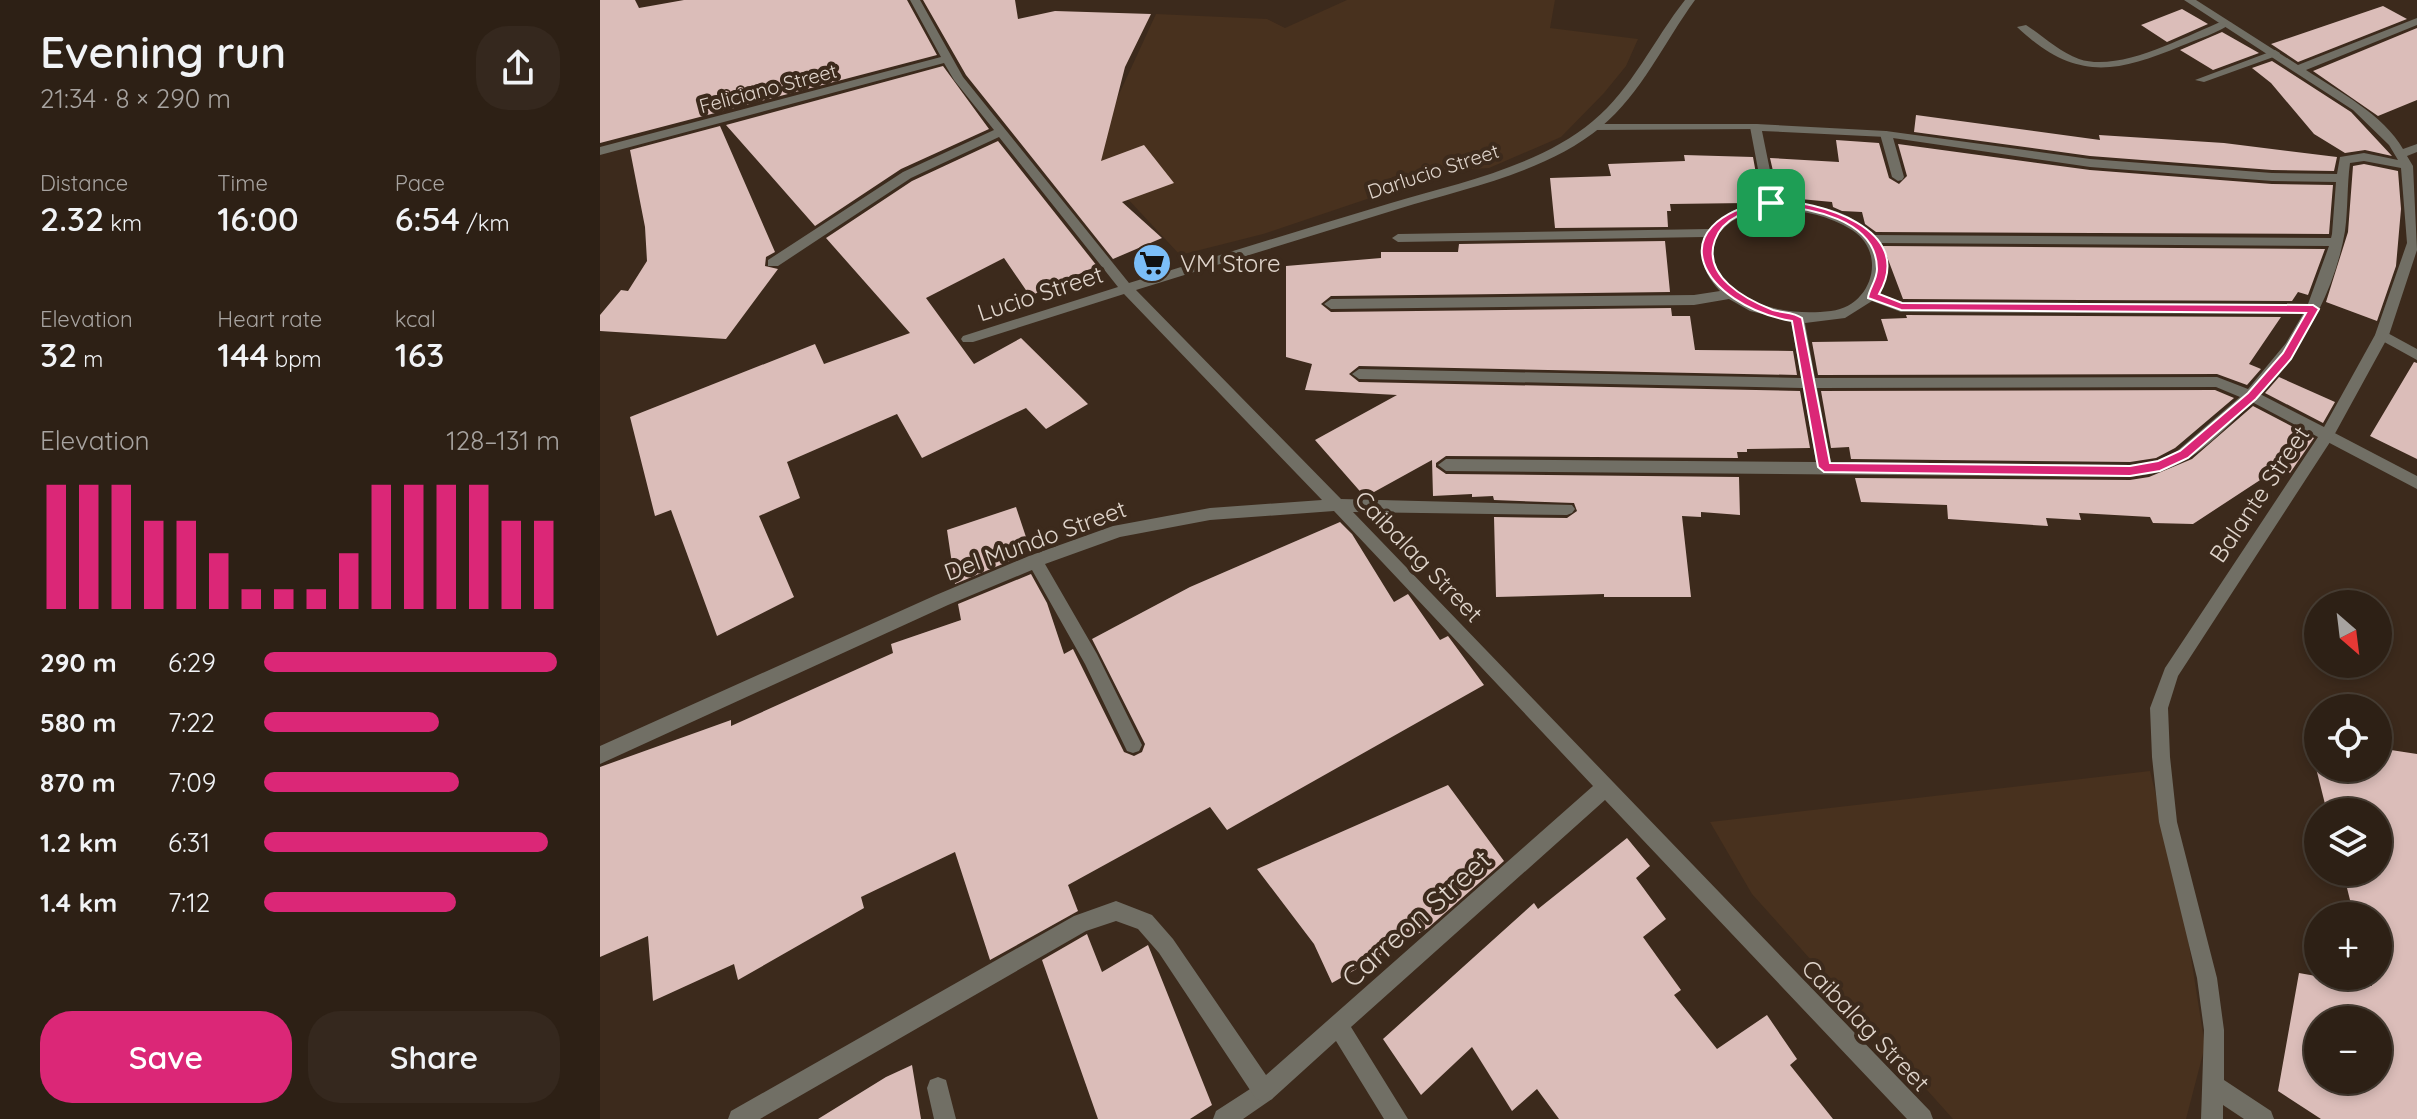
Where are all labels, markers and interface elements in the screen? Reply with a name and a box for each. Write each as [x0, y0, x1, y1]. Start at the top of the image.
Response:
text: Evening run [40, 24, 286, 79]
button: share [476, 26, 560, 110]
street label: Feliciano Street [696, 58, 840, 118]
text: 21:34 · 8 × 290 m [40, 82, 231, 115]
street label: Darlucio Street [1364, 138, 1502, 204]
text: Distance [40, 169, 128, 197]
text: Time [217, 169, 268, 197]
text: Pace [395, 169, 445, 197]
pin [1737, 169, 1805, 237]
icon: arrive [1749, 181, 1793, 225]
text: 2.32 [40, 197, 104, 240]
text: 16:00 [217, 197, 299, 240]
text: 6:54 [395, 197, 460, 240]
text: km [104, 209, 142, 237]
text: /km [460, 209, 509, 237]
supermarket icon: VM Store [1131, 242, 1173, 284]
place label: VM Store [1180, 248, 1281, 278]
street label: Lucio Street [973, 259, 1107, 327]
text: Elevation [40, 305, 133, 333]
text: Heart rate [217, 305, 322, 333]
text: kcal [395, 305, 436, 333]
text: 32 [40, 333, 77, 376]
text: 144 [217, 333, 269, 376]
text: 163 [395, 333, 444, 376]
text: m [77, 345, 103, 373]
text: bpm [269, 345, 322, 373]
street label: Balante Street [2202, 420, 2316, 568]
text: Elevation [40, 424, 150, 457]
text: 128–131 m [446, 424, 560, 457]
street label: Caibalag Street [1349, 484, 1489, 628]
street label: Del Mundo Street [940, 493, 1130, 587]
north arrow [2304, 590, 2392, 678]
map controls [2304, 590, 2392, 1094]
text: 290 m [40, 646, 117, 679]
text: 6:29 [168, 646, 216, 679]
button: locate [2304, 694, 2392, 782]
text: 580 m [40, 706, 116, 739]
text: 7:22 [168, 706, 215, 739]
text: 870 m [40, 766, 116, 799]
text: 7:09 [168, 766, 216, 799]
button: layers [2304, 798, 2392, 886]
text: 1.2 km [40, 826, 117, 859]
text: 6:31 [168, 826, 210, 859]
street label: Carreon Street [1334, 842, 1498, 994]
text: 1.4 km [40, 886, 117, 919]
text: 7:12 [168, 886, 210, 919]
button: + [2304, 902, 2392, 990]
street label: Caibalag Street [1796, 953, 1936, 1097]
button: − [2304, 1006, 2392, 1094]
button: Save [40, 1011, 292, 1103]
button: Share [308, 1011, 560, 1103]

